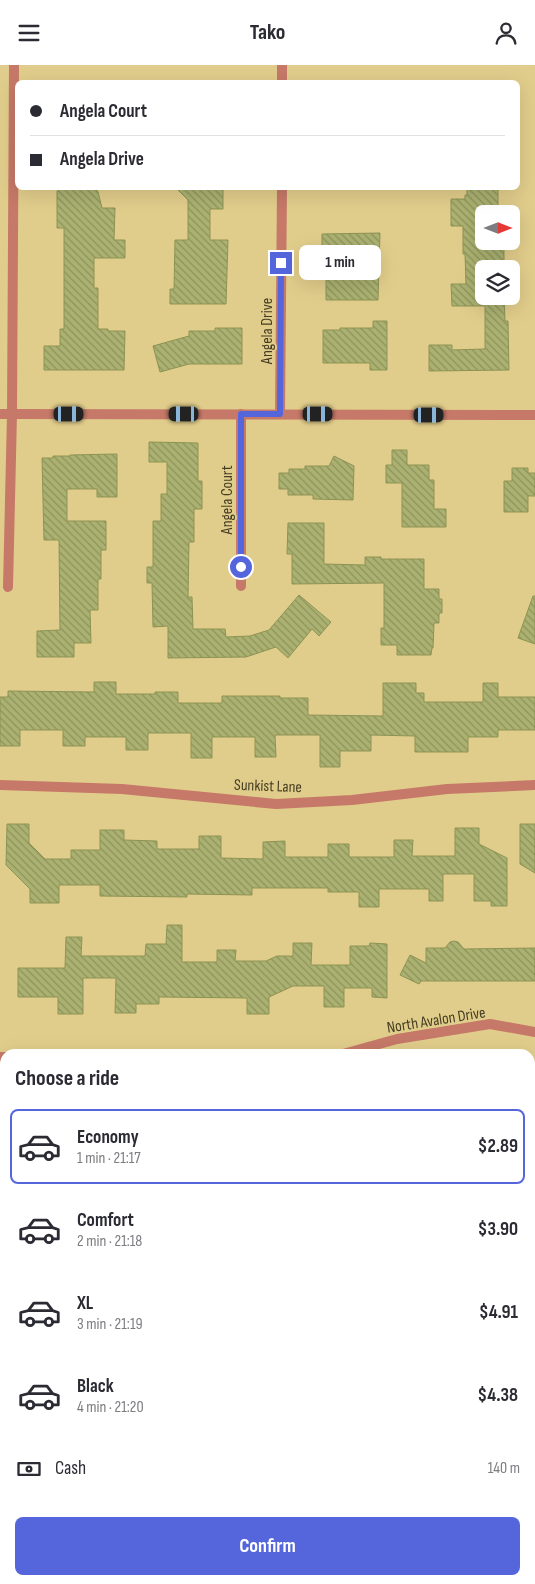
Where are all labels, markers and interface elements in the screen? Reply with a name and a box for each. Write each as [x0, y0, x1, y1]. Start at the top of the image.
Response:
icon: menu [15, 19, 43, 47]
text: Tako [250, 19, 285, 46]
icon: person [492, 19, 520, 47]
text: Angela Court [60, 100, 147, 123]
text: Angela Drive [60, 148, 144, 171]
north arrow [475, 205, 520, 250]
map controls [475, 205, 520, 305]
callout: 1 min [298, 245, 381, 281]
route end [270, 252, 292, 274]
text: 1 min [325, 253, 355, 272]
button: layers [475, 260, 520, 305]
street label: Angela Drive [258, 298, 277, 365]
car [54, 407, 84, 422]
car [169, 407, 199, 422]
car [303, 407, 333, 422]
car [414, 408, 444, 423]
street label: Angela Court [218, 465, 237, 536]
route start [230, 556, 252, 578]
street label: Sunkist Lane [234, 776, 302, 797]
street label: North Avalon Drive [386, 1003, 487, 1038]
text: Choose a ride [15, 1065, 119, 1092]
icon: car [17, 1124, 62, 1169]
text: Economy [77, 1126, 139, 1149]
text: $2.89 [478, 1135, 518, 1158]
text: 1 min · 21:17 [77, 1149, 141, 1168]
icon: car [17, 1207, 62, 1252]
text: Comfort [77, 1209, 134, 1232]
text: $3.90 [478, 1218, 518, 1241]
text: 2 min · 21:18 [77, 1232, 142, 1251]
icon: car [17, 1290, 62, 1335]
text: XL [77, 1292, 93, 1315]
text: $4.91 [479, 1301, 518, 1324]
text: 3 min · 21:19 [77, 1315, 143, 1334]
icon: car [17, 1373, 62, 1418]
text: Black [77, 1375, 114, 1398]
text: $4.38 [478, 1384, 518, 1407]
text: 4 min · 21:20 [77, 1398, 144, 1417]
icon: cash [15, 1455, 43, 1483]
text: Cash [55, 1457, 86, 1480]
text: 140 m [488, 1459, 520, 1478]
button: Confirm [15, 1517, 520, 1575]

